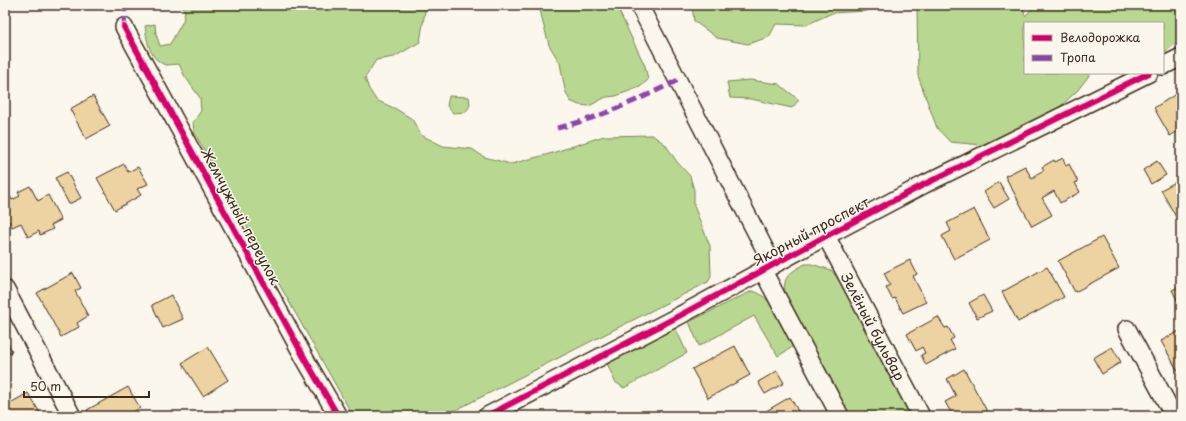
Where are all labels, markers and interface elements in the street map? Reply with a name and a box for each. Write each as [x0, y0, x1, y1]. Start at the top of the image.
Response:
legend [1024, 22, 1164, 74]
text: Велодорожка [1060, 28, 1140, 46]
text: Тропа [1060, 48, 1096, 66]
street label: Жемчужный переулок [196, 144, 286, 289]
street label: Якорный проспект [749, 191, 873, 271]
street label: Зелёный бульвар [836, 268, 911, 384]
scale bar [24, 373, 149, 399]
text: 50 m [30, 377, 61, 395]

